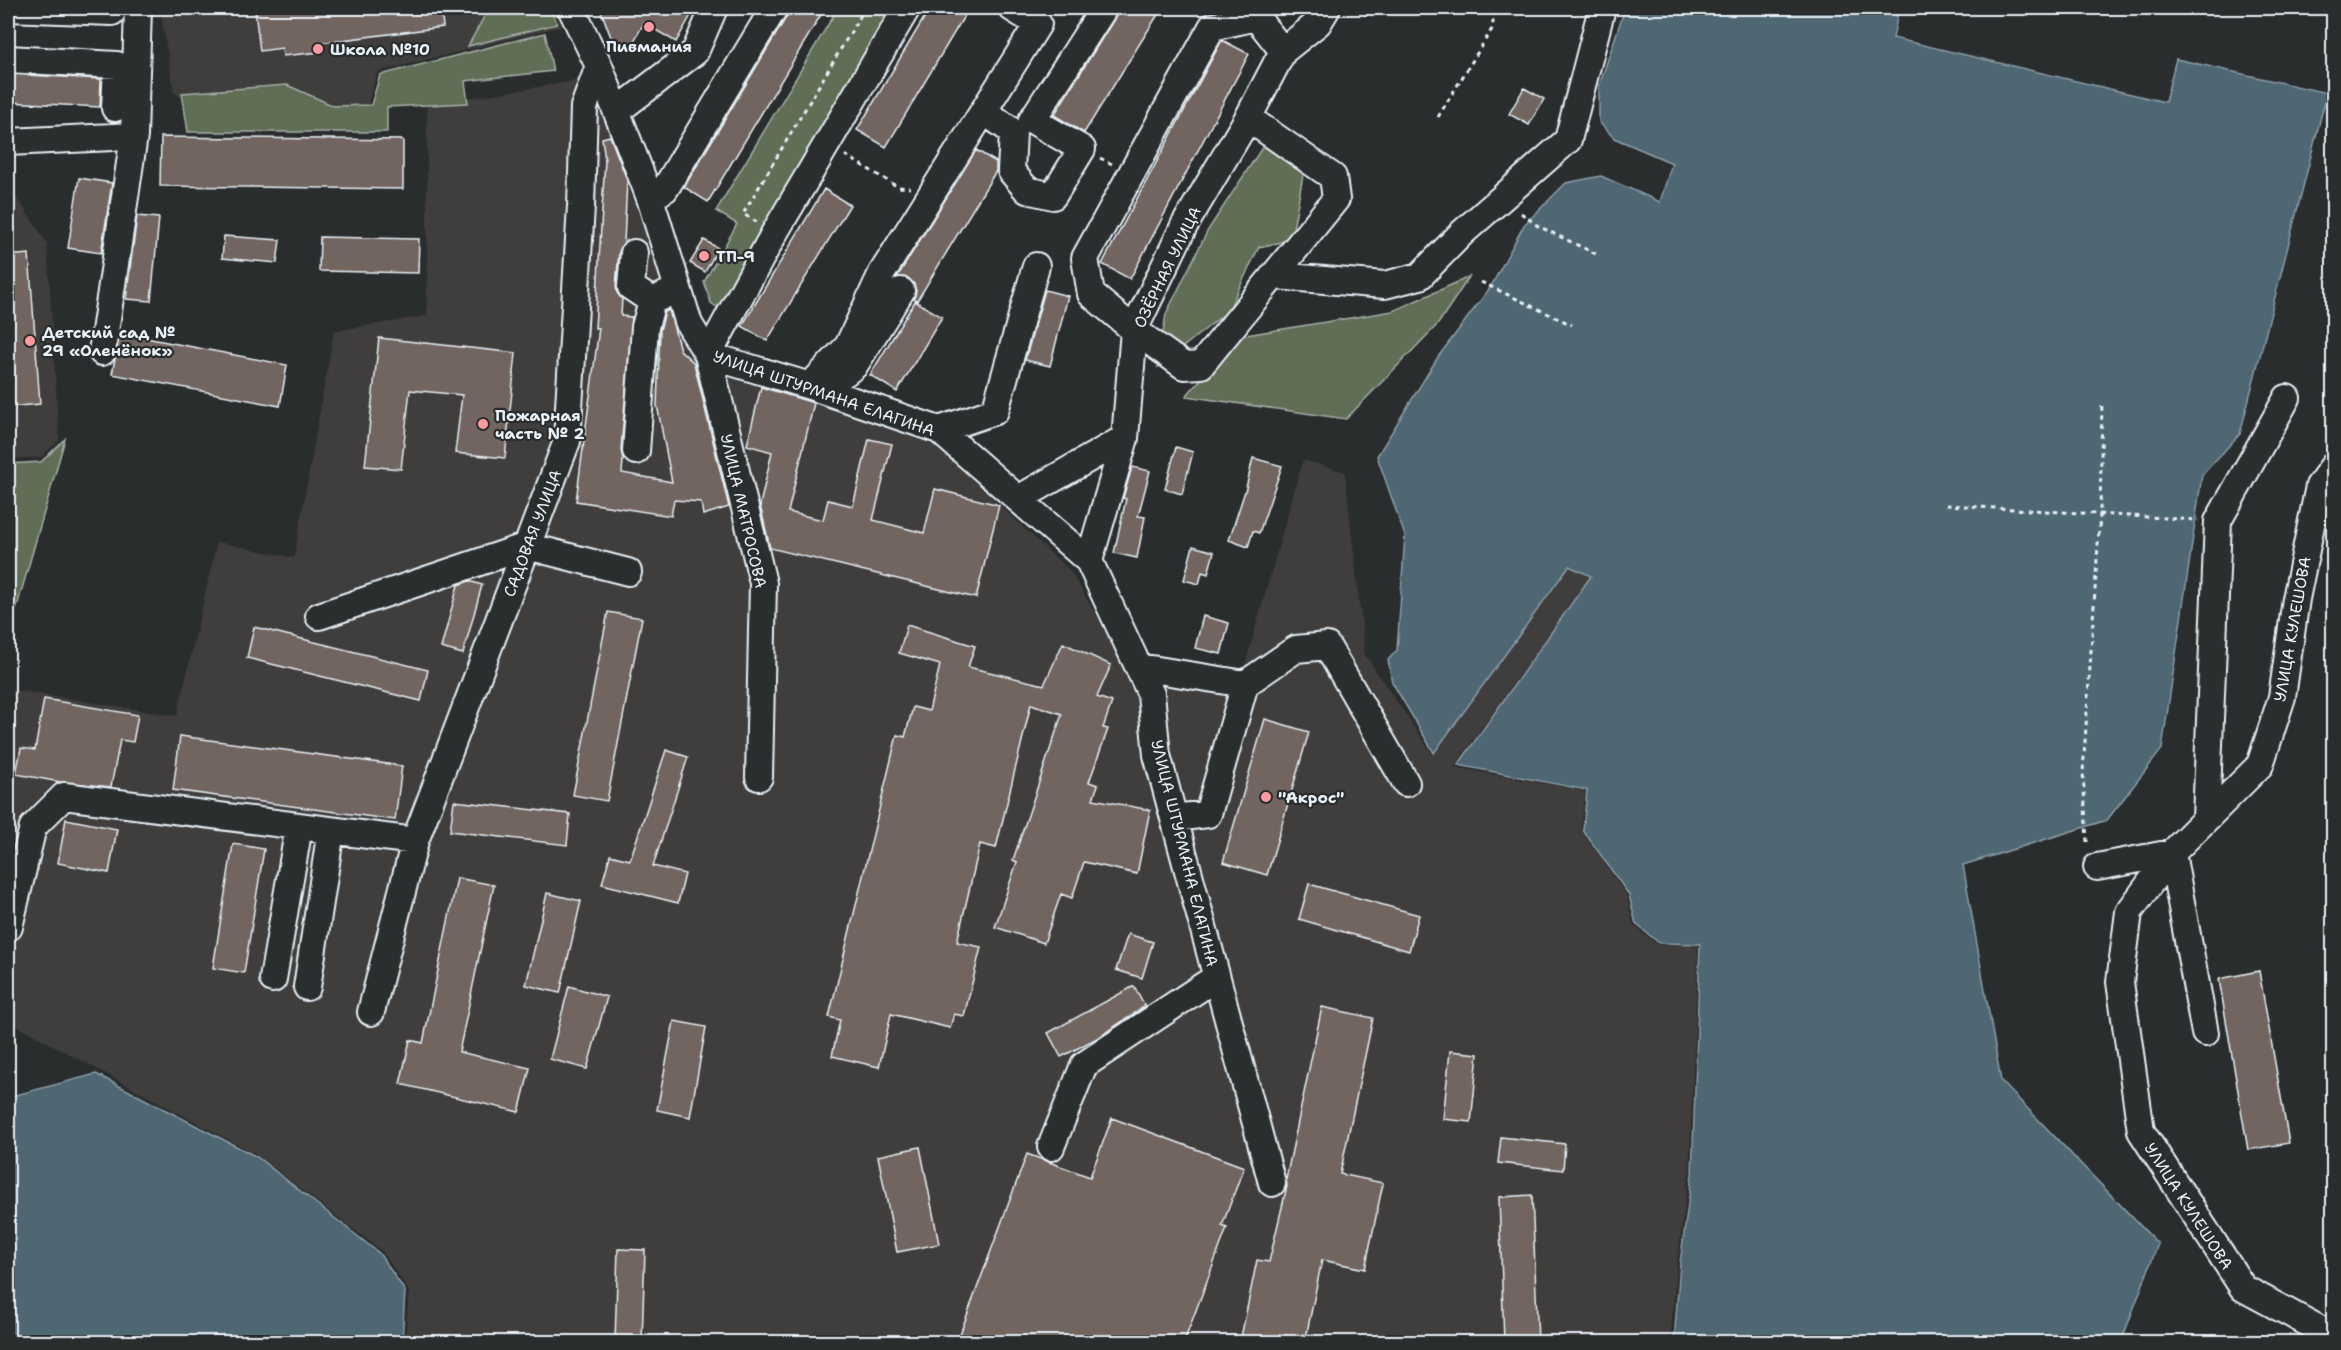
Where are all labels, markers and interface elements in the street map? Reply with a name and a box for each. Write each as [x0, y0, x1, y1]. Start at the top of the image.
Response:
marker: Пивмания [642, 20, 656, 34]
place label: Пивмания [606, 36, 692, 57]
place label: Школа №10 [330, 39, 430, 60]
marker: Школа №10 [311, 42, 325, 56]
street label: ОЗЁРНАЯ УЛИЦА [1129, 203, 1206, 331]
place label: ТП-9 [716, 246, 755, 267]
marker: ТП-9 [697, 249, 711, 263]
place label: Детский сад № 29 «Оленёнок» [42, 322, 175, 361]
marker: Детский сад № 29 «Оленёнок» [23, 334, 37, 348]
street label: УЛИЦА ШТУРМАНА ЕЛАГИНА [710, 346, 937, 441]
place label: Пожарная часть № 2 [495, 405, 585, 444]
marker: Пожарная часть № 2 [476, 417, 490, 431]
street label: УЛИЦА МАТРОСОВА [716, 432, 771, 590]
street label: САДОВАЯ УЛИЦА [499, 467, 566, 600]
street label: УЛИЦА КУЛЕШОВА [2269, 555, 2316, 703]
street label: УЛИЦА ШТУРМАНА ЕЛАГИНА [1146, 738, 1223, 969]
place label: "Акрос" [1278, 787, 1344, 808]
marker: "Акрос" [1259, 790, 1273, 804]
street label: УЛИЦА КУЛЕШОВА [2140, 1139, 2237, 1274]

